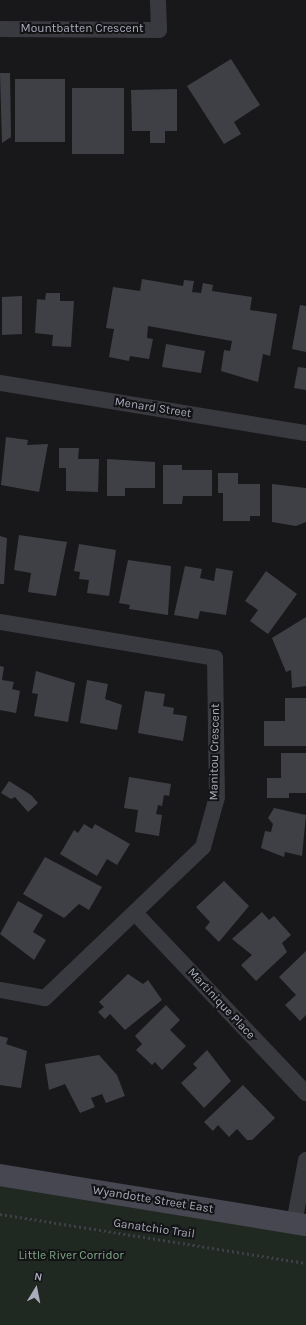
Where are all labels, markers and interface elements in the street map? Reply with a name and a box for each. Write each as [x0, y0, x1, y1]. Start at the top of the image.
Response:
street label: Mountbatten Crescent [20, 22, 144, 36]
street label: Menard Street [114, 395, 192, 421]
street label: Manitou Crescent [207, 703, 223, 801]
street label: Martinique Place [184, 965, 258, 1043]
street label: Wyandotte Street East [92, 1183, 214, 1217]
street label: Ganatchio Trail [112, 1216, 196, 1242]
park label: Little River Corridor [18, 1249, 124, 1263]
north arrow [16, 1269, 56, 1309]
text: N [33, 1270, 43, 1284]

